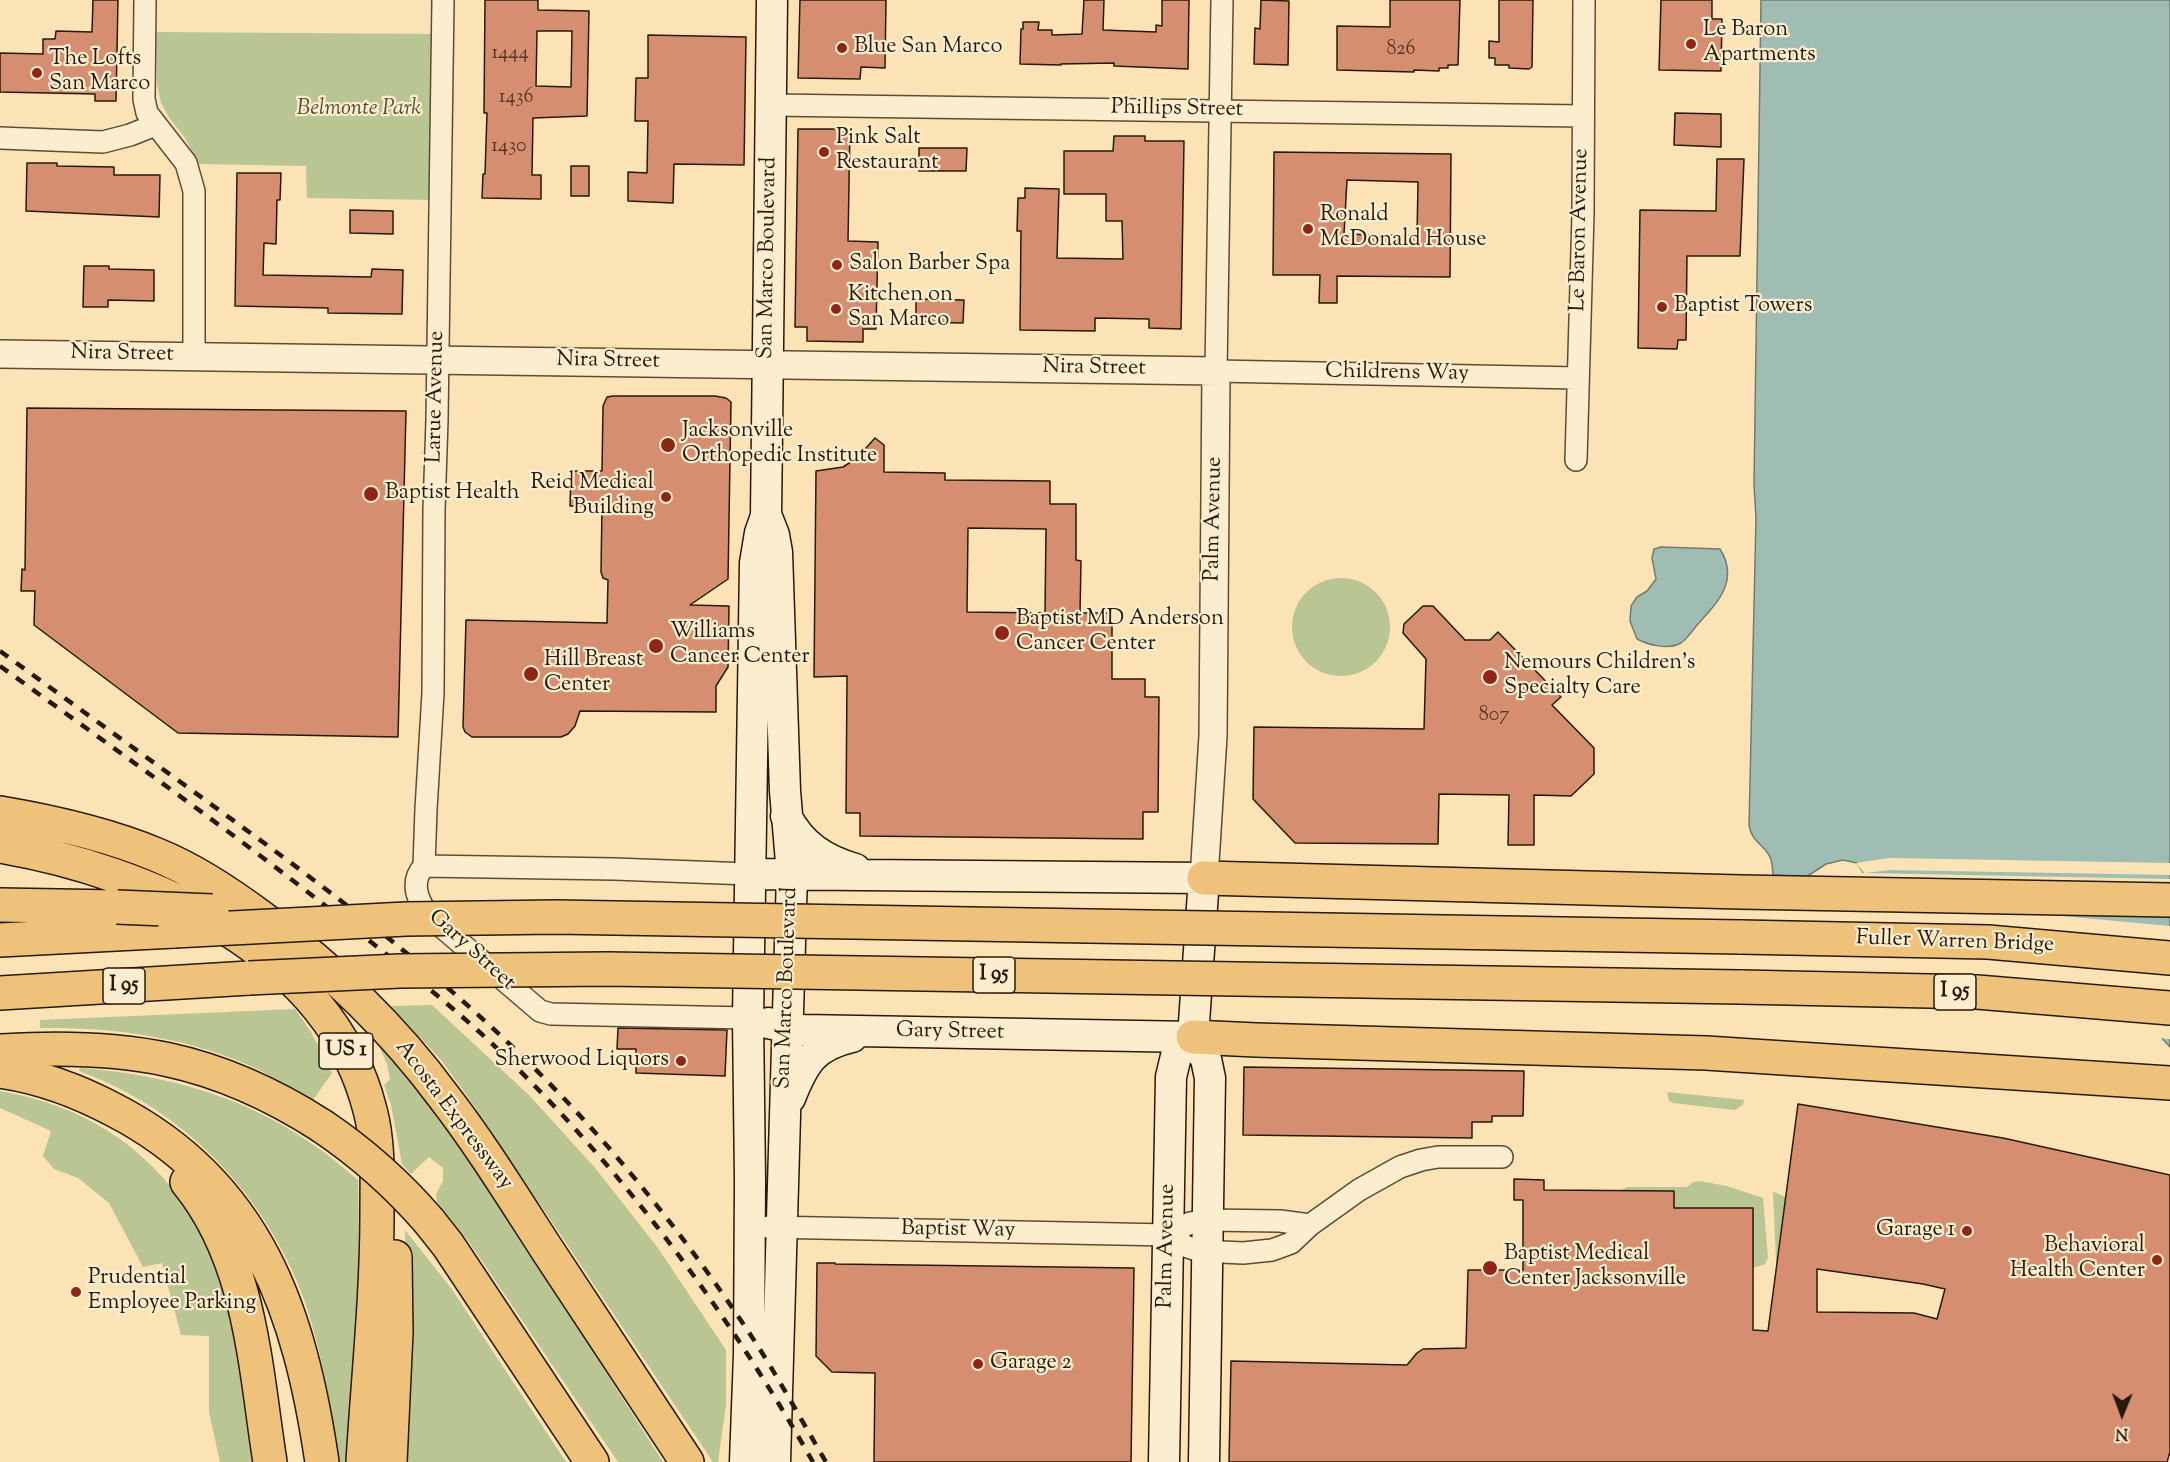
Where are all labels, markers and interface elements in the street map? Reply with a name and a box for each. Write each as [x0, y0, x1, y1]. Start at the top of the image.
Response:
place label: Le Baron Apartments [1703, 18, 1816, 70]
place label: Blue San Marco [854, 35, 1002, 61]
marker: Le Baron Apartments [1684, 37, 1698, 51]
house number: 826 [1386, 39, 1416, 63]
marker: Blue San Marco [835, 41, 849, 55]
house number: 1444 [491, 43, 529, 67]
place label: The Lofts San Marco [49, 47, 150, 98]
marker: The Lofts San Marco [30, 66, 44, 80]
house number: 1436 [499, 87, 533, 111]
street label: Phillips Street [1111, 96, 1243, 124]
park label: Belmonte Park [297, 97, 421, 123]
place label: Pink Salt Restaurant [836, 126, 939, 178]
house number: 1430 [491, 136, 527, 160]
marker: Pink Salt Restaurant [817, 145, 831, 159]
street label: Le Baron Avenue [1566, 148, 1596, 312]
street label: San Marco Boulevard [754, 157, 784, 359]
place label: Ronald McDonald House [1320, 203, 1486, 254]
marker: Ronald McDonald House [1301, 222, 1315, 236]
place label: Salon Barber Spa [849, 252, 1010, 278]
marker: Salon Barber Spa [830, 258, 844, 272]
place label: Kitchen on San Marco [848, 283, 953, 334]
place label: Baptist Towers [1674, 294, 1812, 320]
marker: Baptist Towers [1655, 300, 1669, 314]
marker: Kitchen on San Marco [829, 302, 843, 316]
street label: Larue Avenue [423, 331, 451, 463]
street label: Nira Street [70, 341, 174, 369]
street label: Nira Street [556, 348, 660, 376]
street label: Nira Street [1042, 355, 1146, 383]
street label: Childrens Way [1325, 360, 1469, 388]
place label: Jacksonville Orthopedic Institute [682, 419, 877, 470]
marker: Jacksonville Orthopedic Institute [659, 436, 677, 454]
street label: Palm Avenue [1201, 456, 1229, 582]
place label: Reid Medical Building [530, 471, 654, 522]
place label: Baptist Health [385, 481, 520, 507]
marker: Baptist Health [362, 485, 380, 503]
marker: Reid Medical Building [659, 490, 673, 504]
place label: Baptist MD Anderson Cancer Center [1016, 607, 1224, 658]
place label: Williams Cancer Center [670, 620, 810, 672]
marker: Baptist MD Anderson Cancer Center [993, 624, 1011, 642]
marker: Williams Cancer Center [647, 637, 665, 655]
place label: Hill Breast Center [544, 648, 643, 700]
place label: Nemours Children's Specialty Care [1504, 651, 1695, 702]
marker: Hill Breast Center [522, 665, 540, 683]
marker: Nemours Children's Specialty Care [1481, 668, 1499, 686]
house number: 807 [1479, 705, 1509, 729]
street label: San Marco Boulevard [771, 886, 805, 1090]
street label: Gary Street [422, 905, 520, 997]
street label: Fuller Warren Bridge [1855, 926, 2055, 960]
road number: I 95 [973, 957, 1015, 993]
road number: I 95 [103, 968, 145, 1004]
road number: I 95 [1934, 974, 1976, 1010]
street label: Gary Street [896, 1019, 1004, 1047]
road number: US 1 [319, 1033, 373, 1069]
street label: Acosta Expressway [388, 1036, 518, 1196]
place label: Sherwood Liquors [495, 1048, 669, 1074]
marker: Sherwood Liquors [674, 1054, 688, 1068]
street label: Palm Avenue [1154, 1183, 1182, 1309]
street label: Baptist Way [901, 1217, 1015, 1245]
place label: Garage 1 [1876, 1218, 1955, 1244]
marker: Garage 1 [1960, 1224, 1974, 1238]
place label: Behavioral Health Center [2010, 1234, 2145, 1286]
place label: Baptist Medical Center Jacksonville [1504, 1242, 1686, 1294]
marker: Behavioral Health Center [2150, 1253, 2164, 1267]
marker: Baptist Medical Center Jacksonville [1481, 1259, 1499, 1277]
place label: Prudential Employee Parking [88, 1266, 256, 1318]
marker: Prudential Employee Parking [69, 1285, 83, 1299]
place label: Garage 2 [990, 1351, 1072, 1377]
marker: Garage 2 [971, 1357, 985, 1371]
north arrow [2092, 1384, 2152, 1444]
text: N [2115, 1421, 2128, 1444]

